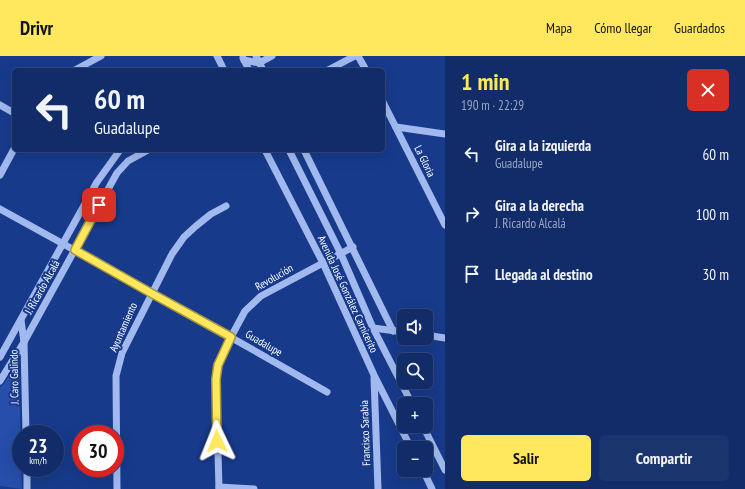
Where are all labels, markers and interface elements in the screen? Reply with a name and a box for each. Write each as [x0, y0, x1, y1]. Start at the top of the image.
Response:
text: Drivr [20, 16, 53, 40]
text: Mapa [546, 19, 572, 37]
text: Cómo llegar [594, 19, 652, 37]
text: Guardados [674, 19, 725, 37]
text: 1 min [461, 66, 509, 97]
button: close [687, 69, 729, 111]
text: 60 m [94, 80, 145, 117]
icon: left [28, 84, 80, 136]
text: 190 m · 22:29 [461, 97, 524, 114]
text: Guadalupe [94, 116, 160, 139]
text: Gira a la izquierda [495, 136, 591, 155]
street label: La Gloria [411, 143, 439, 179]
icon: left [461, 143, 483, 165]
text: 60 m [703, 145, 729, 164]
text: Guadalupe [495, 155, 543, 172]
pin [82, 188, 116, 222]
icon: arrive [88, 194, 110, 216]
text: Gira a la derecha [495, 196, 584, 215]
icon: right [461, 203, 483, 225]
text: 100 m [696, 205, 729, 224]
text: J. Ricardo Alcalá [495, 215, 566, 232]
street label: Avenida José González Carnicerito [315, 233, 381, 355]
street label: J. Ricardo Alcalá [21, 257, 63, 317]
street label: Revolución [253, 260, 296, 293]
icon: arrive [461, 263, 483, 285]
text: Llegada al destino [495, 265, 593, 284]
text: 30 m [703, 265, 729, 284]
street label: Ayuntamiento [106, 300, 140, 354]
map controls [397, 309, 433, 477]
button: sound [397, 309, 433, 345]
street label: Guadalupe [243, 327, 285, 359]
street label: J. Caro Galindo [7, 349, 21, 405]
button: search [397, 353, 433, 389]
button: + [397, 397, 433, 433]
street label: Francisco Sarabia [357, 400, 373, 466]
position arrow [196, 420, 238, 462]
speed limit sign: 30 [72, 425, 124, 477]
text: 23 [28, 433, 48, 459]
button: Salir [461, 435, 591, 481]
button: Compartir [599, 435, 729, 481]
button: − [397, 441, 433, 477]
text: km/h [29, 454, 47, 467]

